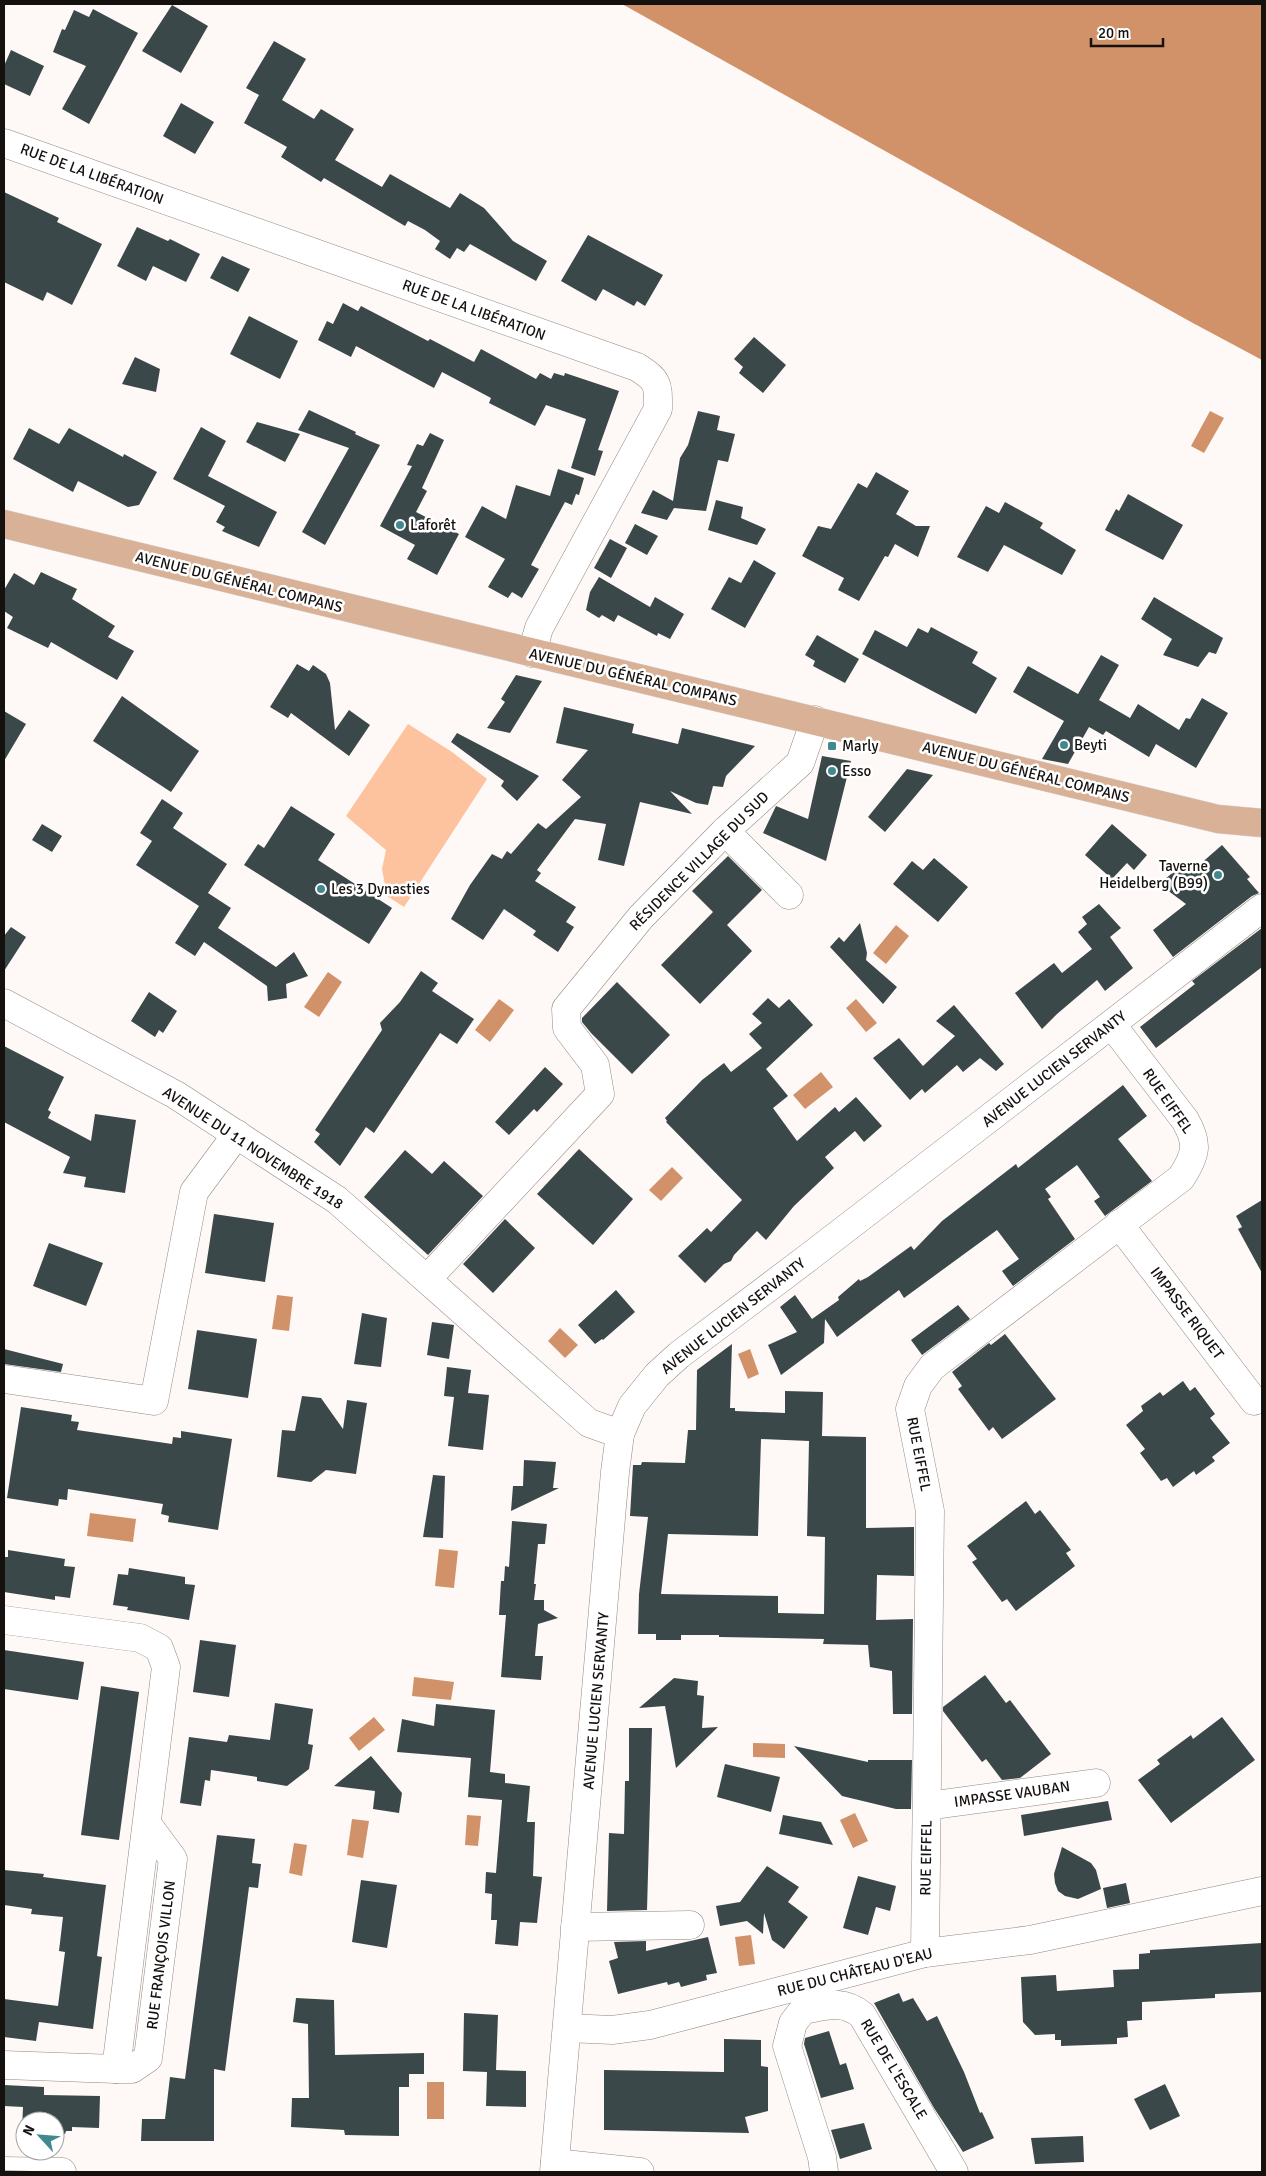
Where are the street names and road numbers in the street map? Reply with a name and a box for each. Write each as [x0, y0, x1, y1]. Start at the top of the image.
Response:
street label: RUE DE LA LIBÉRATION [18, 139, 166, 208]
street label: RUE DE LA LIBÉRATION [400, 275, 548, 344]
street label: AVENUE DU GÉNÉRAL COMPANS [134, 547, 345, 616]
street label: AVENUE DU GÉNÉRAL COMPANS [527, 643, 739, 710]
street label: AVENUE DU GÉNÉRAL COMPANS [921, 737, 1132, 806]
street label: RÉSIDENCE VILLAGE DU SUD [625, 787, 772, 934]
street label: AVENUE LUCIEN SERVANTY [978, 1007, 1130, 1131]
street label: RUE EIFFEL [1139, 1065, 1197, 1137]
street label: AVENUE DU 11 NOVEMBRE 1918 [159, 1083, 347, 1213]
street label: AVENUE LUCIEN SERVANTY [657, 1254, 809, 1378]
street label: IMPASSE RIQUET [1146, 1263, 1228, 1363]
street label: RUE EIFFEL [903, 1415, 935, 1493]
street label: AVENUE LUCIEN SERVANTY [579, 1611, 613, 1790]
street label: IMPASSE VAUBAN [953, 1777, 1071, 1811]
street label: RUE EIFFEL [916, 1820, 936, 1896]
street label: RUE FRANÇOIS VILLON [143, 1880, 179, 2030]
street label: RUE DU CHÂTEAU D'EAU [775, 1944, 935, 2000]
street label: RUE DE L'ESCALE [857, 2015, 931, 2123]

